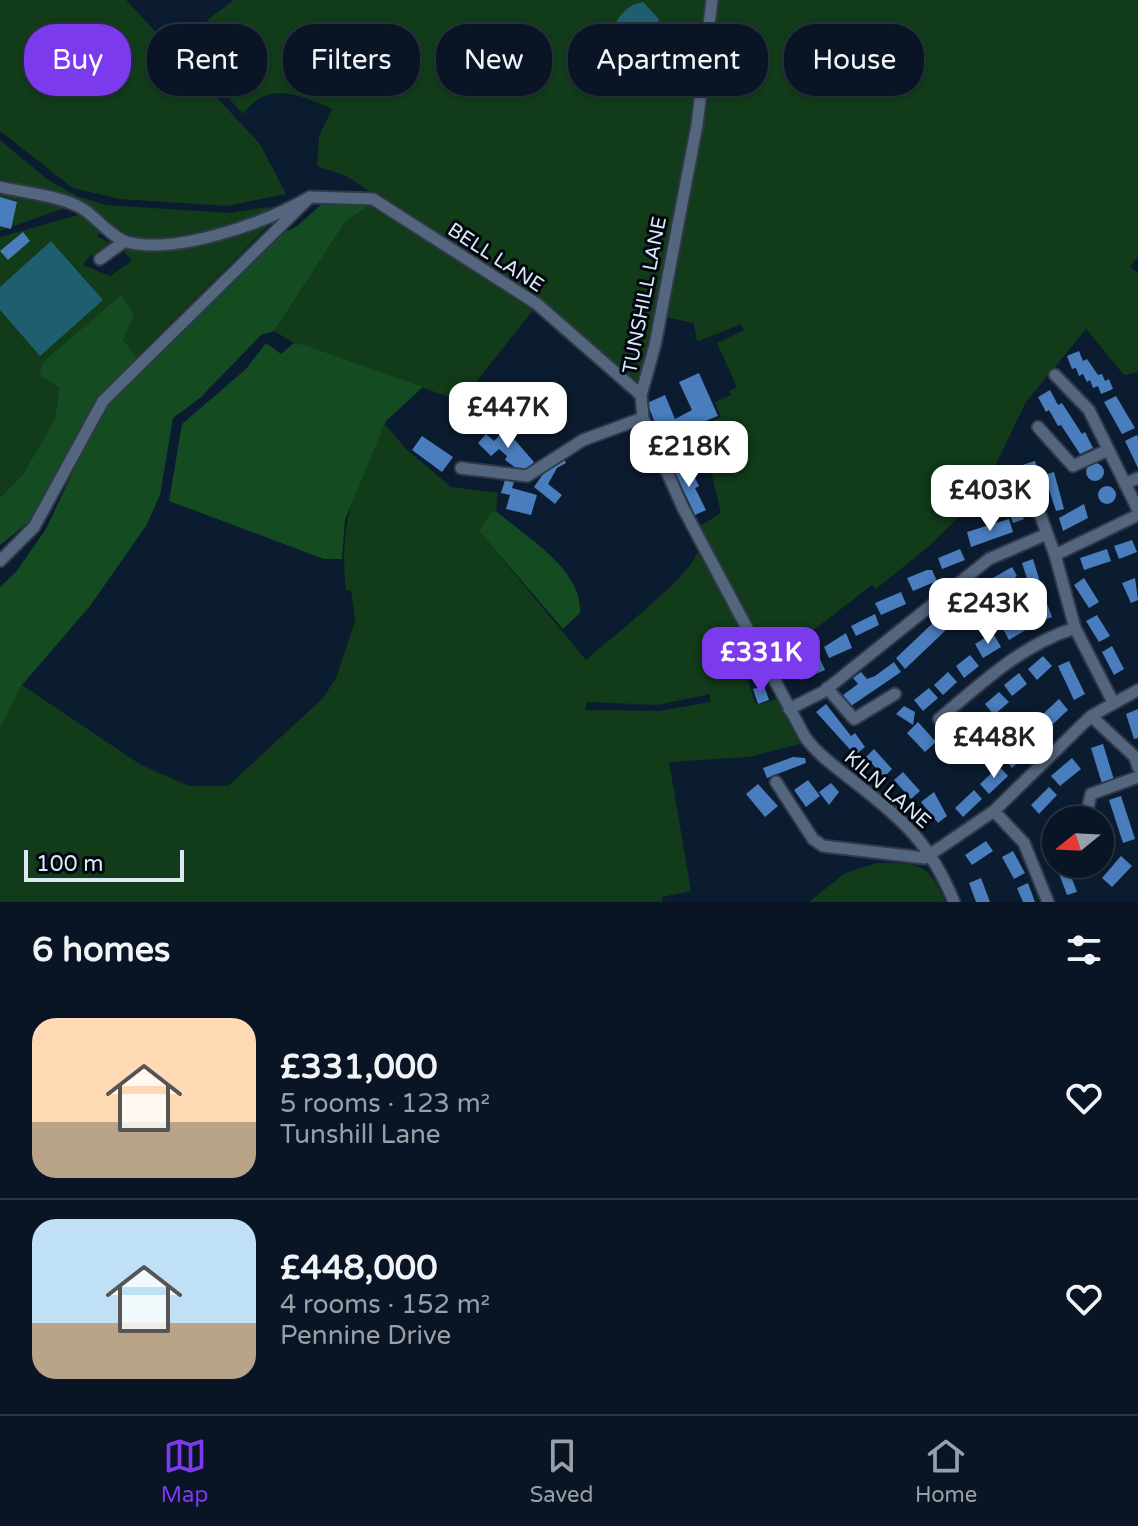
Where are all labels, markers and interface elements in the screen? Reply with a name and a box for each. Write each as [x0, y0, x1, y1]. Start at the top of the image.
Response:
chip: Buy [24, 24, 131, 96]
chip: Rent [147, 24, 267, 96]
chip: Filters [283, 24, 420, 96]
chip: New [436, 24, 552, 96]
chip: Apartment [568, 24, 768, 96]
chip: House [784, 24, 924, 96]
street label: TUNSHILL LANE [618, 215, 672, 376]
street label: BELL LANE [443, 218, 548, 298]
pin: £447K [452, 382, 564, 450]
text: £447K [467, 392, 549, 423]
pin: £218K [633, 421, 745, 489]
text: £218K [648, 431, 730, 462]
pin: £403K [934, 465, 1046, 533]
text: £403K [949, 475, 1031, 506]
pin: £243K [932, 578, 1044, 646]
text: £243K [947, 588, 1029, 619]
pin: £331K [705, 627, 817, 695]
text: £331K [720, 637, 802, 668]
pin: £448K [938, 712, 1050, 780]
text: £448K [953, 722, 1035, 753]
street label: KILN LANE [839, 746, 935, 834]
north arrow [1042, 806, 1114, 878]
map controls [1042, 806, 1114, 878]
scale bar [24, 846, 184, 882]
text: 100 m [36, 851, 103, 877]
icon: filters [1062, 928, 1106, 972]
text: 6 homes [32, 930, 170, 971]
text: £331,000 [280, 1047, 438, 1088]
icon: home [96, 1050, 192, 1146]
icon: heart [1062, 1076, 1106, 1120]
text: 5 rooms · 123 m² [280, 1088, 490, 1119]
text: Tunshill Lane [280, 1119, 441, 1150]
text: £448,000 [280, 1248, 438, 1289]
icon: home [96, 1251, 192, 1347]
icon: heart [1062, 1277, 1106, 1321]
text: 4 rooms · 152 m² [280, 1289, 490, 1320]
text: Pennine Drive [280, 1320, 451, 1351]
tab: Map [161, 1434, 208, 1508]
tab: Saved [530, 1434, 593, 1508]
tab: Home [915, 1434, 977, 1508]

